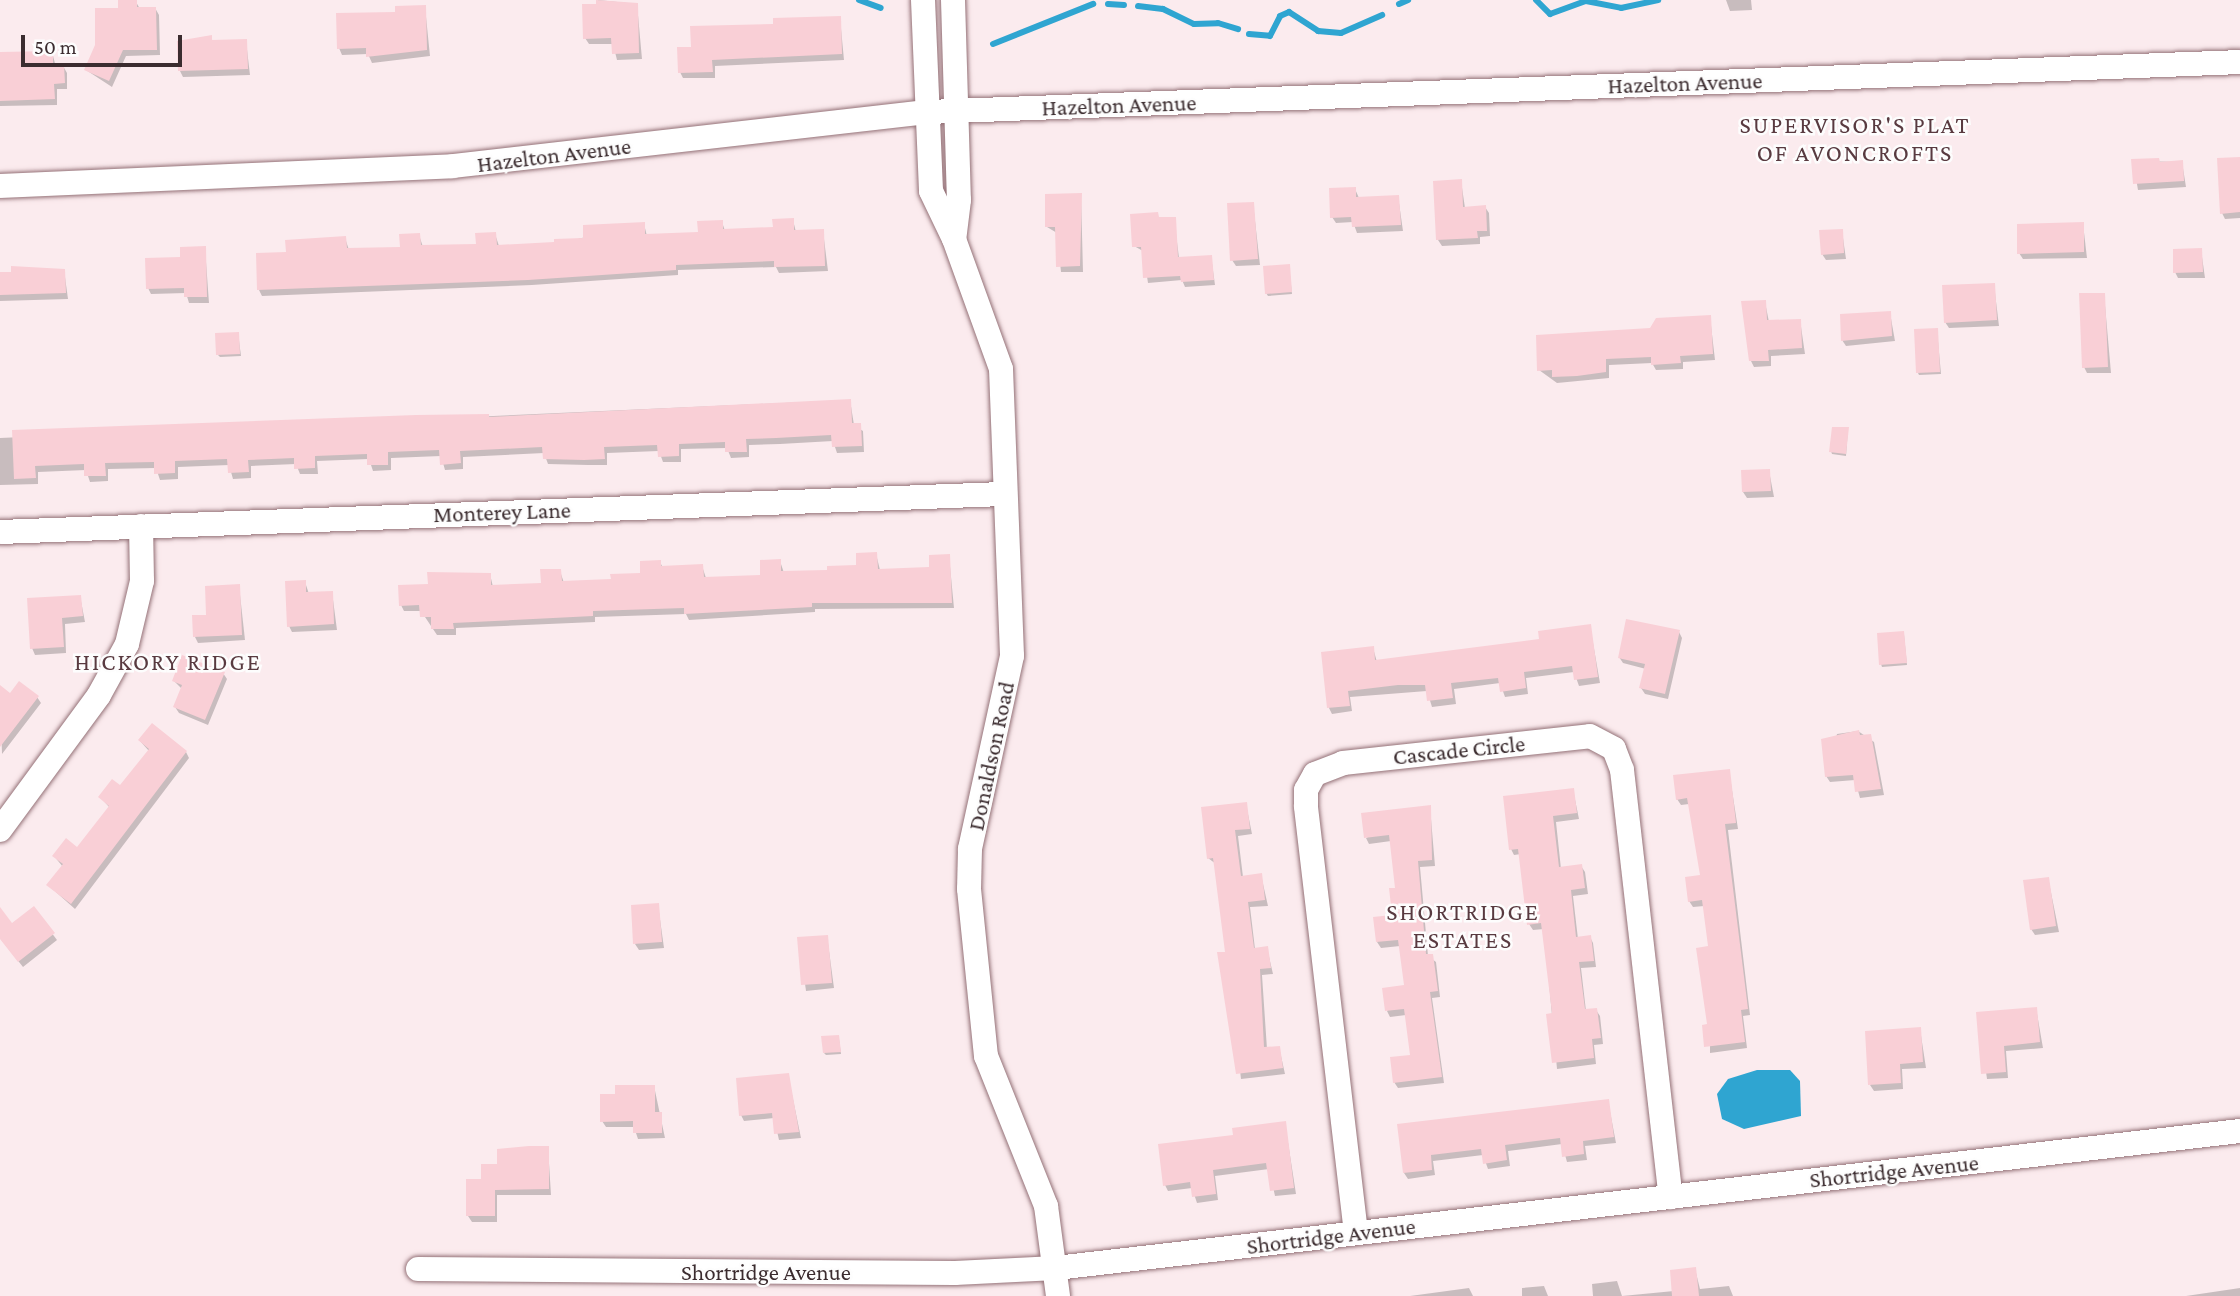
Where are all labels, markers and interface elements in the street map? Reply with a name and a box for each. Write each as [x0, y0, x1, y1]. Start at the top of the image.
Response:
scale bar [24, 21, 186, 65]
text: 50 m [34, 35, 77, 59]
street label: Hazelton Avenue [1607, 67, 1763, 99]
street label: Hazelton Avenue [1041, 89, 1197, 121]
district label: SUPERVISOR'S PLAT OF AVONCROFTS [1742, 111, 1968, 167]
street label: Hazelton Avenue [475, 132, 633, 178]
street label: Monterey Lane [433, 496, 571, 528]
district label: HICKORY RIDGE [76, 648, 260, 676]
street label: Donaldson Road [962, 679, 1020, 833]
street label: Cascade Circle [1392, 729, 1526, 771]
district label: SHORTRIDGE ESTATES [1387, 898, 1539, 954]
street label: Shortridge Avenue [1808, 1148, 1980, 1194]
street label: Shortridge Avenue [1245, 1212, 1417, 1260]
street label: Shortridge Avenue [681, 1258, 851, 1286]

